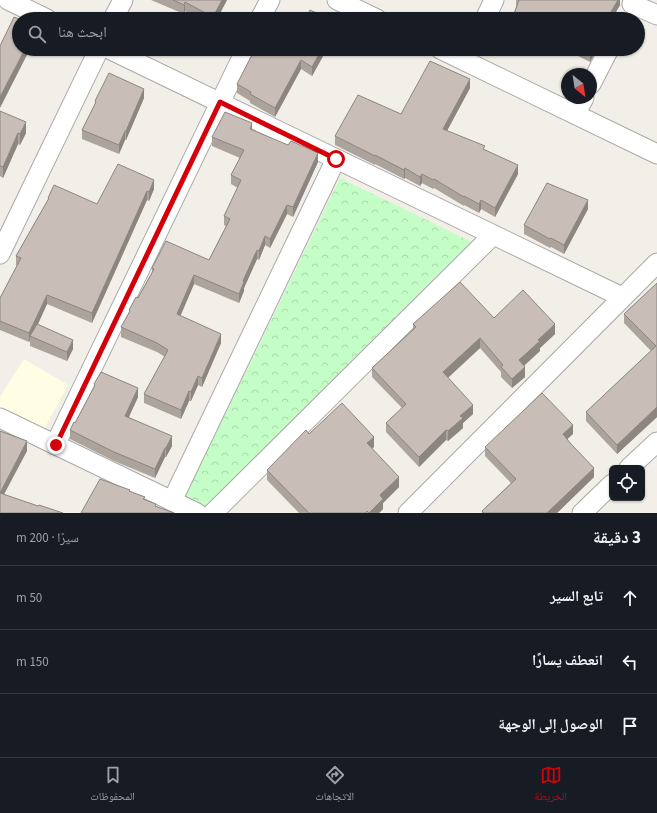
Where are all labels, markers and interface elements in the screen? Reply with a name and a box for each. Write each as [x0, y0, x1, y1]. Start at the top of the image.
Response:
search box [12, 12, 645, 56]
text: ابحث هنا [58, 22, 107, 43]
icon: search [26, 23, 48, 45]
north arrow [561, 68, 597, 104]
route start [327, 150, 345, 168]
route end [47, 436, 65, 454]
map controls [609, 465, 645, 501]
button: locate [609, 465, 645, 501]
text: 3 دقيقة [593, 526, 641, 550]
text: سيرًا · 200 m [16, 529, 79, 547]
text: تابع السير [550, 586, 603, 607]
icon: ahead [619, 587, 641, 609]
text: 50 m [16, 589, 42, 607]
text: انعطف يسارًا [532, 650, 603, 671]
icon: left [619, 651, 641, 673]
text: 150 m [16, 653, 49, 671]
text: الوصول إلى الوجهة [498, 714, 603, 735]
icon: arrive [619, 715, 641, 737]
tab: المحفوظات [90, 764, 135, 807]
tab: الاتجاهات [315, 764, 354, 807]
tab: الخريطة [534, 764, 567, 807]

